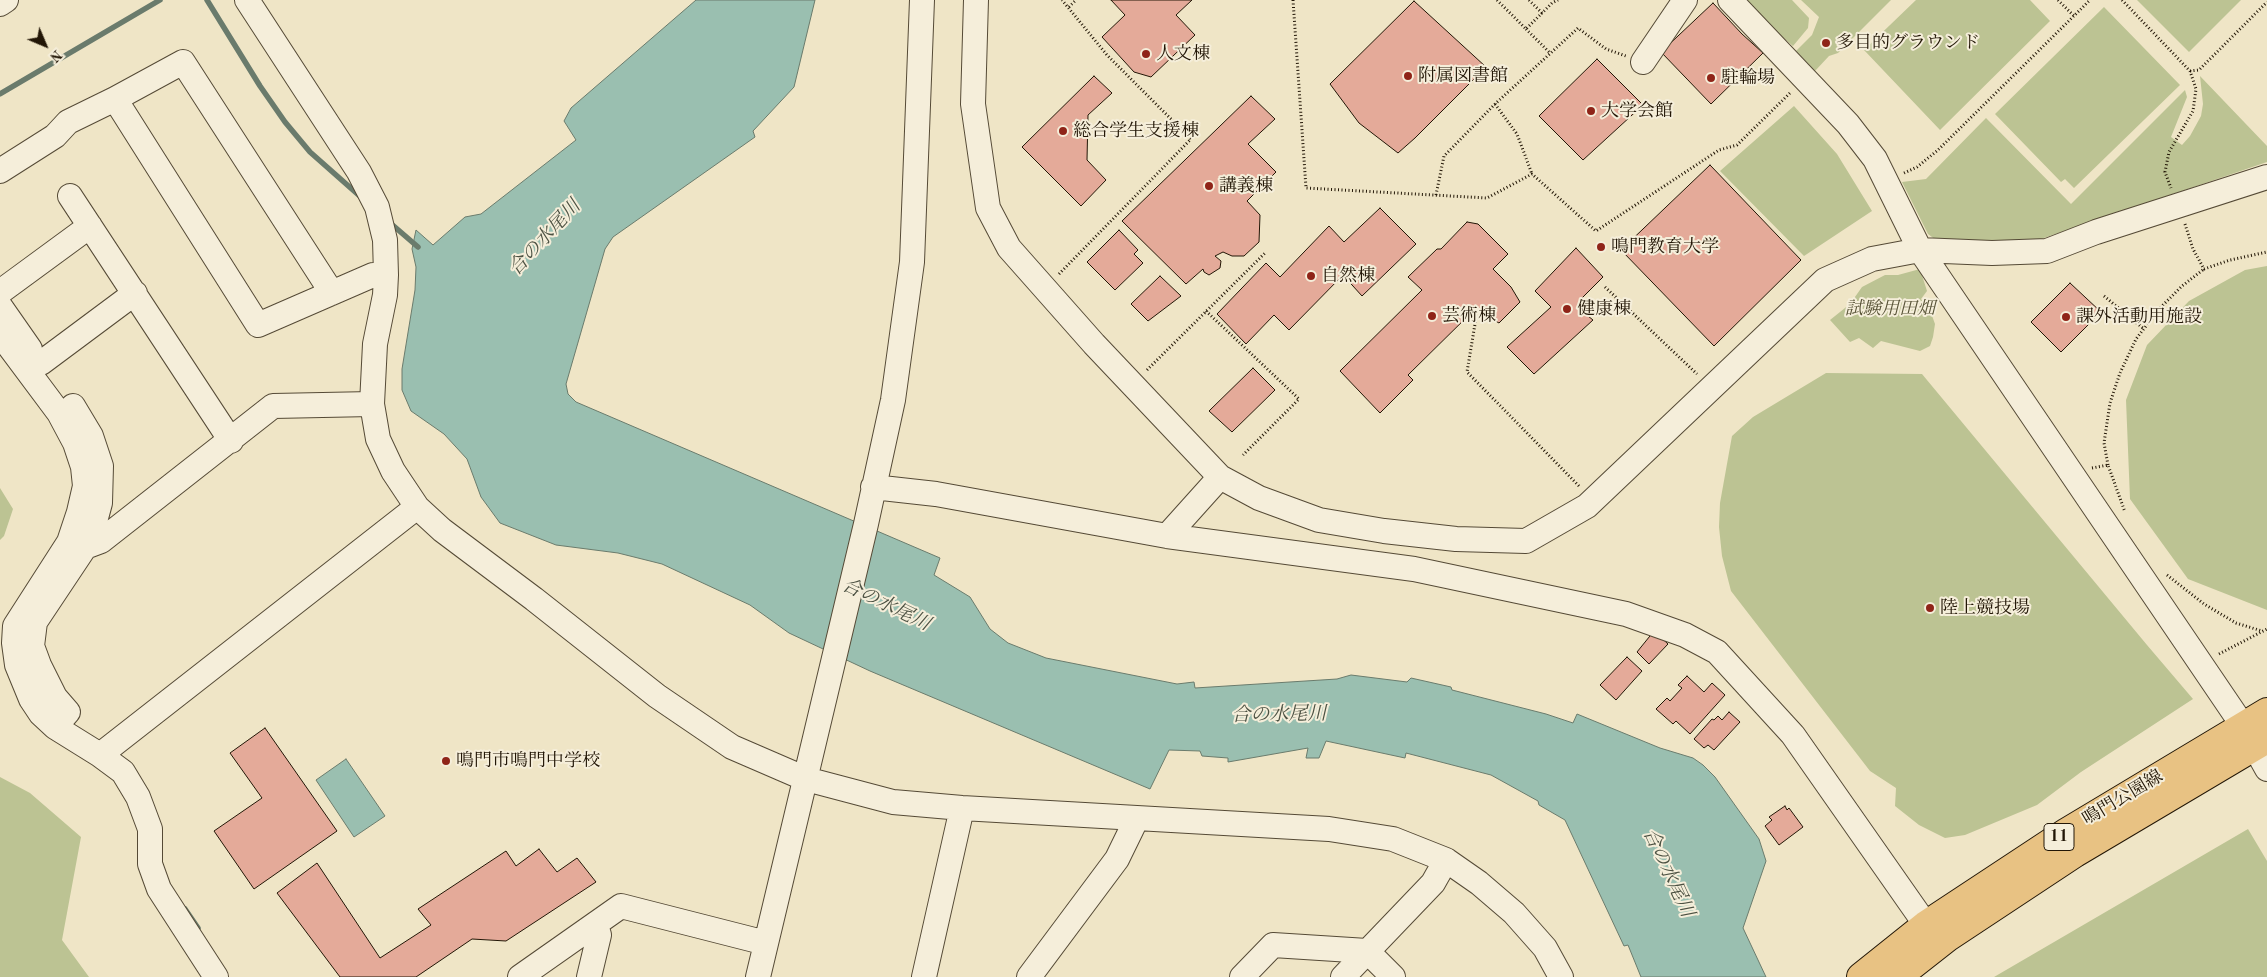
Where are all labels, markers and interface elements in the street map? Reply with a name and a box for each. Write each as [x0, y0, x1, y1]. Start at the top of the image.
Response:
north arrow [20, 20, 70, 70]
place label: 多目的グラウンド [1836, 32, 1980, 54]
marker: 多目的グラウンド [1820, 37, 1832, 49]
place label: 人文棟 [1156, 43, 1210, 65]
text: N [47, 47, 64, 64]
marker: 人文棟 [1140, 48, 1152, 60]
place label: 附属図書館 [1418, 65, 1508, 87]
place label: 駐輪場 [1721, 67, 1775, 89]
marker: 附属図書館 [1402, 70, 1414, 82]
marker: 駐輪場 [1705, 72, 1717, 84]
place label: 大学会館 [1601, 100, 1673, 122]
marker: 大学会館 [1585, 105, 1597, 117]
place label: 総合学生支援棟 [1073, 120, 1199, 142]
marker: 総合学生支援棟 [1057, 125, 1069, 137]
place label: 講義棟 [1219, 175, 1273, 197]
marker: 講義棟 [1203, 180, 1215, 192]
water label: 合の水尾川 [504, 195, 586, 281]
place label: 鳴門教育大学 [1611, 236, 1719, 258]
marker: 鳴門教育大学 [1595, 241, 1607, 253]
place label: 自然棟 [1321, 265, 1375, 287]
marker: 自然棟 [1305, 270, 1317, 282]
place label: 健康棟 [1577, 298, 1631, 320]
park label: 試験用田畑 [1845, 298, 1935, 320]
marker: 健康棟 [1561, 303, 1573, 315]
place label: 芸術棟 [1442, 305, 1496, 327]
place label: 課外活動用施設 [2076, 306, 2202, 328]
marker: 芸術棟 [1426, 310, 1438, 322]
marker: 課外活動用施設 [2060, 311, 2072, 323]
water label: 合の水尾川 [838, 574, 934, 636]
place label: 陸上競技場 [1940, 597, 2030, 619]
marker: 陸上競技場 [1924, 602, 1936, 614]
water label: 合の水尾川 [1231, 703, 1327, 727]
place label: 鳴門市鳴門中学校 [456, 750, 600, 772]
marker: 鳴門市鳴門中学校 [440, 755, 452, 767]
street label: 鳴門公園線 [2079, 766, 2167, 830]
road number: 11 [2044, 824, 2074, 850]
water label: 合の水尾川 [1638, 825, 1698, 921]

